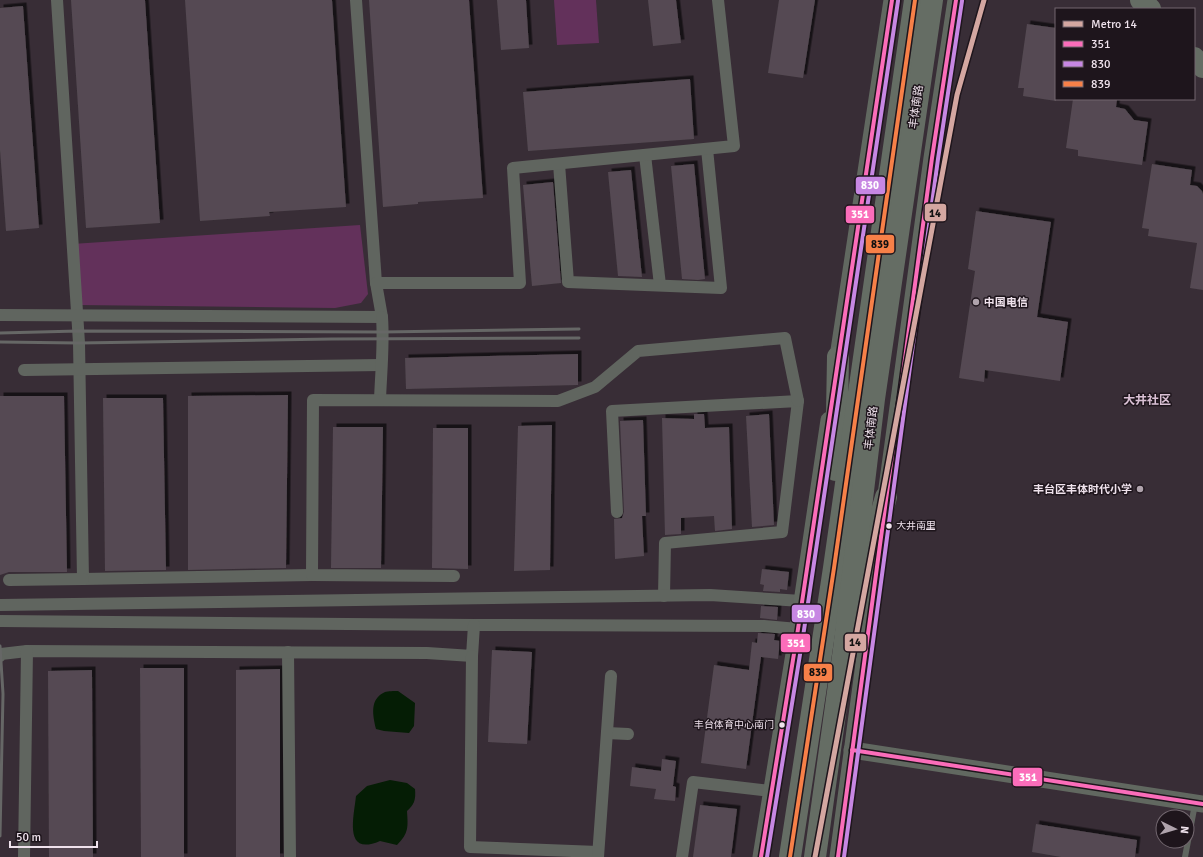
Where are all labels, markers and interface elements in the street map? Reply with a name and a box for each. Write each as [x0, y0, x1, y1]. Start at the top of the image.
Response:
legend [1055, 8, 1195, 100]
text: Metro 14 [1091, 17, 1137, 32]
text: 351 [1091, 37, 1110, 52]
text: 830 [1091, 57, 1110, 72]
text: 839 [1091, 77, 1110, 92]
street label: 丰体南路 [907, 84, 925, 130]
line badge: 830 [855, 176, 886, 195]
text: 830 [861, 179, 879, 192]
line badge: 14 [924, 203, 947, 222]
line badge: 351 [845, 205, 875, 224]
text: 14 [929, 207, 941, 220]
text: 351 [851, 208, 869, 221]
line badge: 839 [865, 234, 895, 254]
text: 839 [871, 238, 889, 251]
place label: 中国电信 [984, 296, 1028, 309]
marker: 中国电信 [971, 297, 981, 307]
district label: 大井社区 [1123, 393, 1171, 408]
street label: 丰体南路 [862, 405, 880, 451]
place label: 丰台区丰体时代小学 [1033, 483, 1132, 496]
marker: 丰台区丰体时代小学 [1135, 484, 1145, 494]
place label: 大井南里 [896, 520, 936, 532]
marker: 大井南里 [884, 521, 894, 531]
line badge: 830 [791, 604, 822, 623]
text: 830 [797, 608, 815, 621]
line badge: 351 [780, 633, 811, 653]
line badge: 14 [844, 633, 867, 652]
text: 14 [849, 636, 861, 649]
text: 351 [787, 637, 805, 650]
line badge: 839 [803, 663, 833, 682]
text: 839 [809, 666, 827, 679]
place label: 丰台体育中心南门 [694, 719, 774, 731]
marker: 丰台体育中心南门 [777, 720, 787, 730]
line badge: 351 [1012, 767, 1043, 787]
text: 351 [1019, 771, 1037, 784]
north arrow [1155, 809, 1195, 849]
scale bar [10, 823, 97, 849]
text: N [1178, 825, 1191, 834]
text: 50 m [16, 830, 41, 845]

